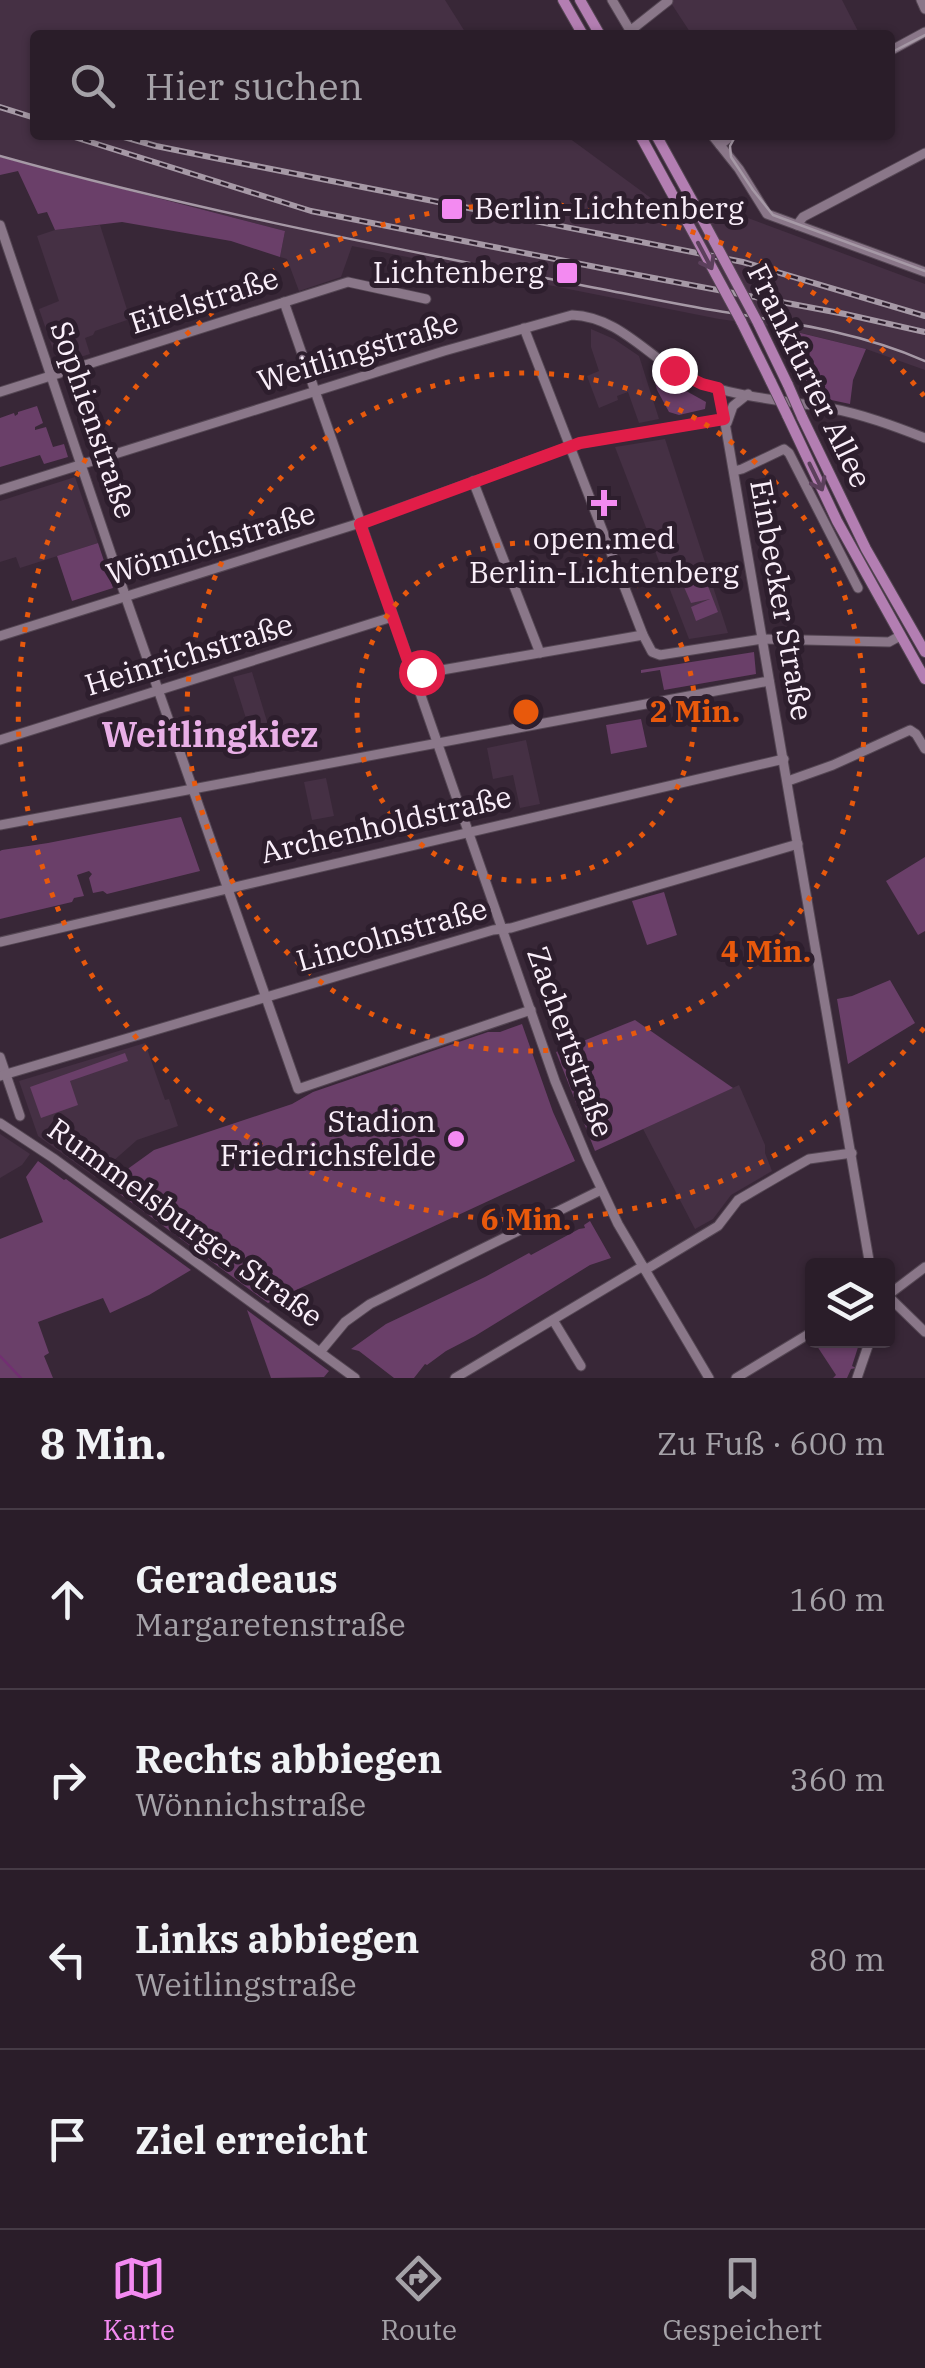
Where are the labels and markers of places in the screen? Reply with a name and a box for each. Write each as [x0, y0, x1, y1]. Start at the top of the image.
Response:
place label: Berlin-Lichtenberg [474, 188, 744, 227]
marker: Berlin-Lichtenberg [439, 196, 465, 222]
place label: Lichtenberg [373, 252, 544, 291]
marker: Lichtenberg [554, 260, 580, 286]
marker: open.med Berlin-Lichtenberg [591, 490, 617, 516]
place label: open.med Berlin-Lichtenberg [469, 518, 739, 591]
centre of rings [508, 694, 544, 730]
place label: Stadion Friedrichsfelde [220, 1101, 436, 1174]
marker: Stadion Friedrichsfelde [445, 1128, 467, 1150]

